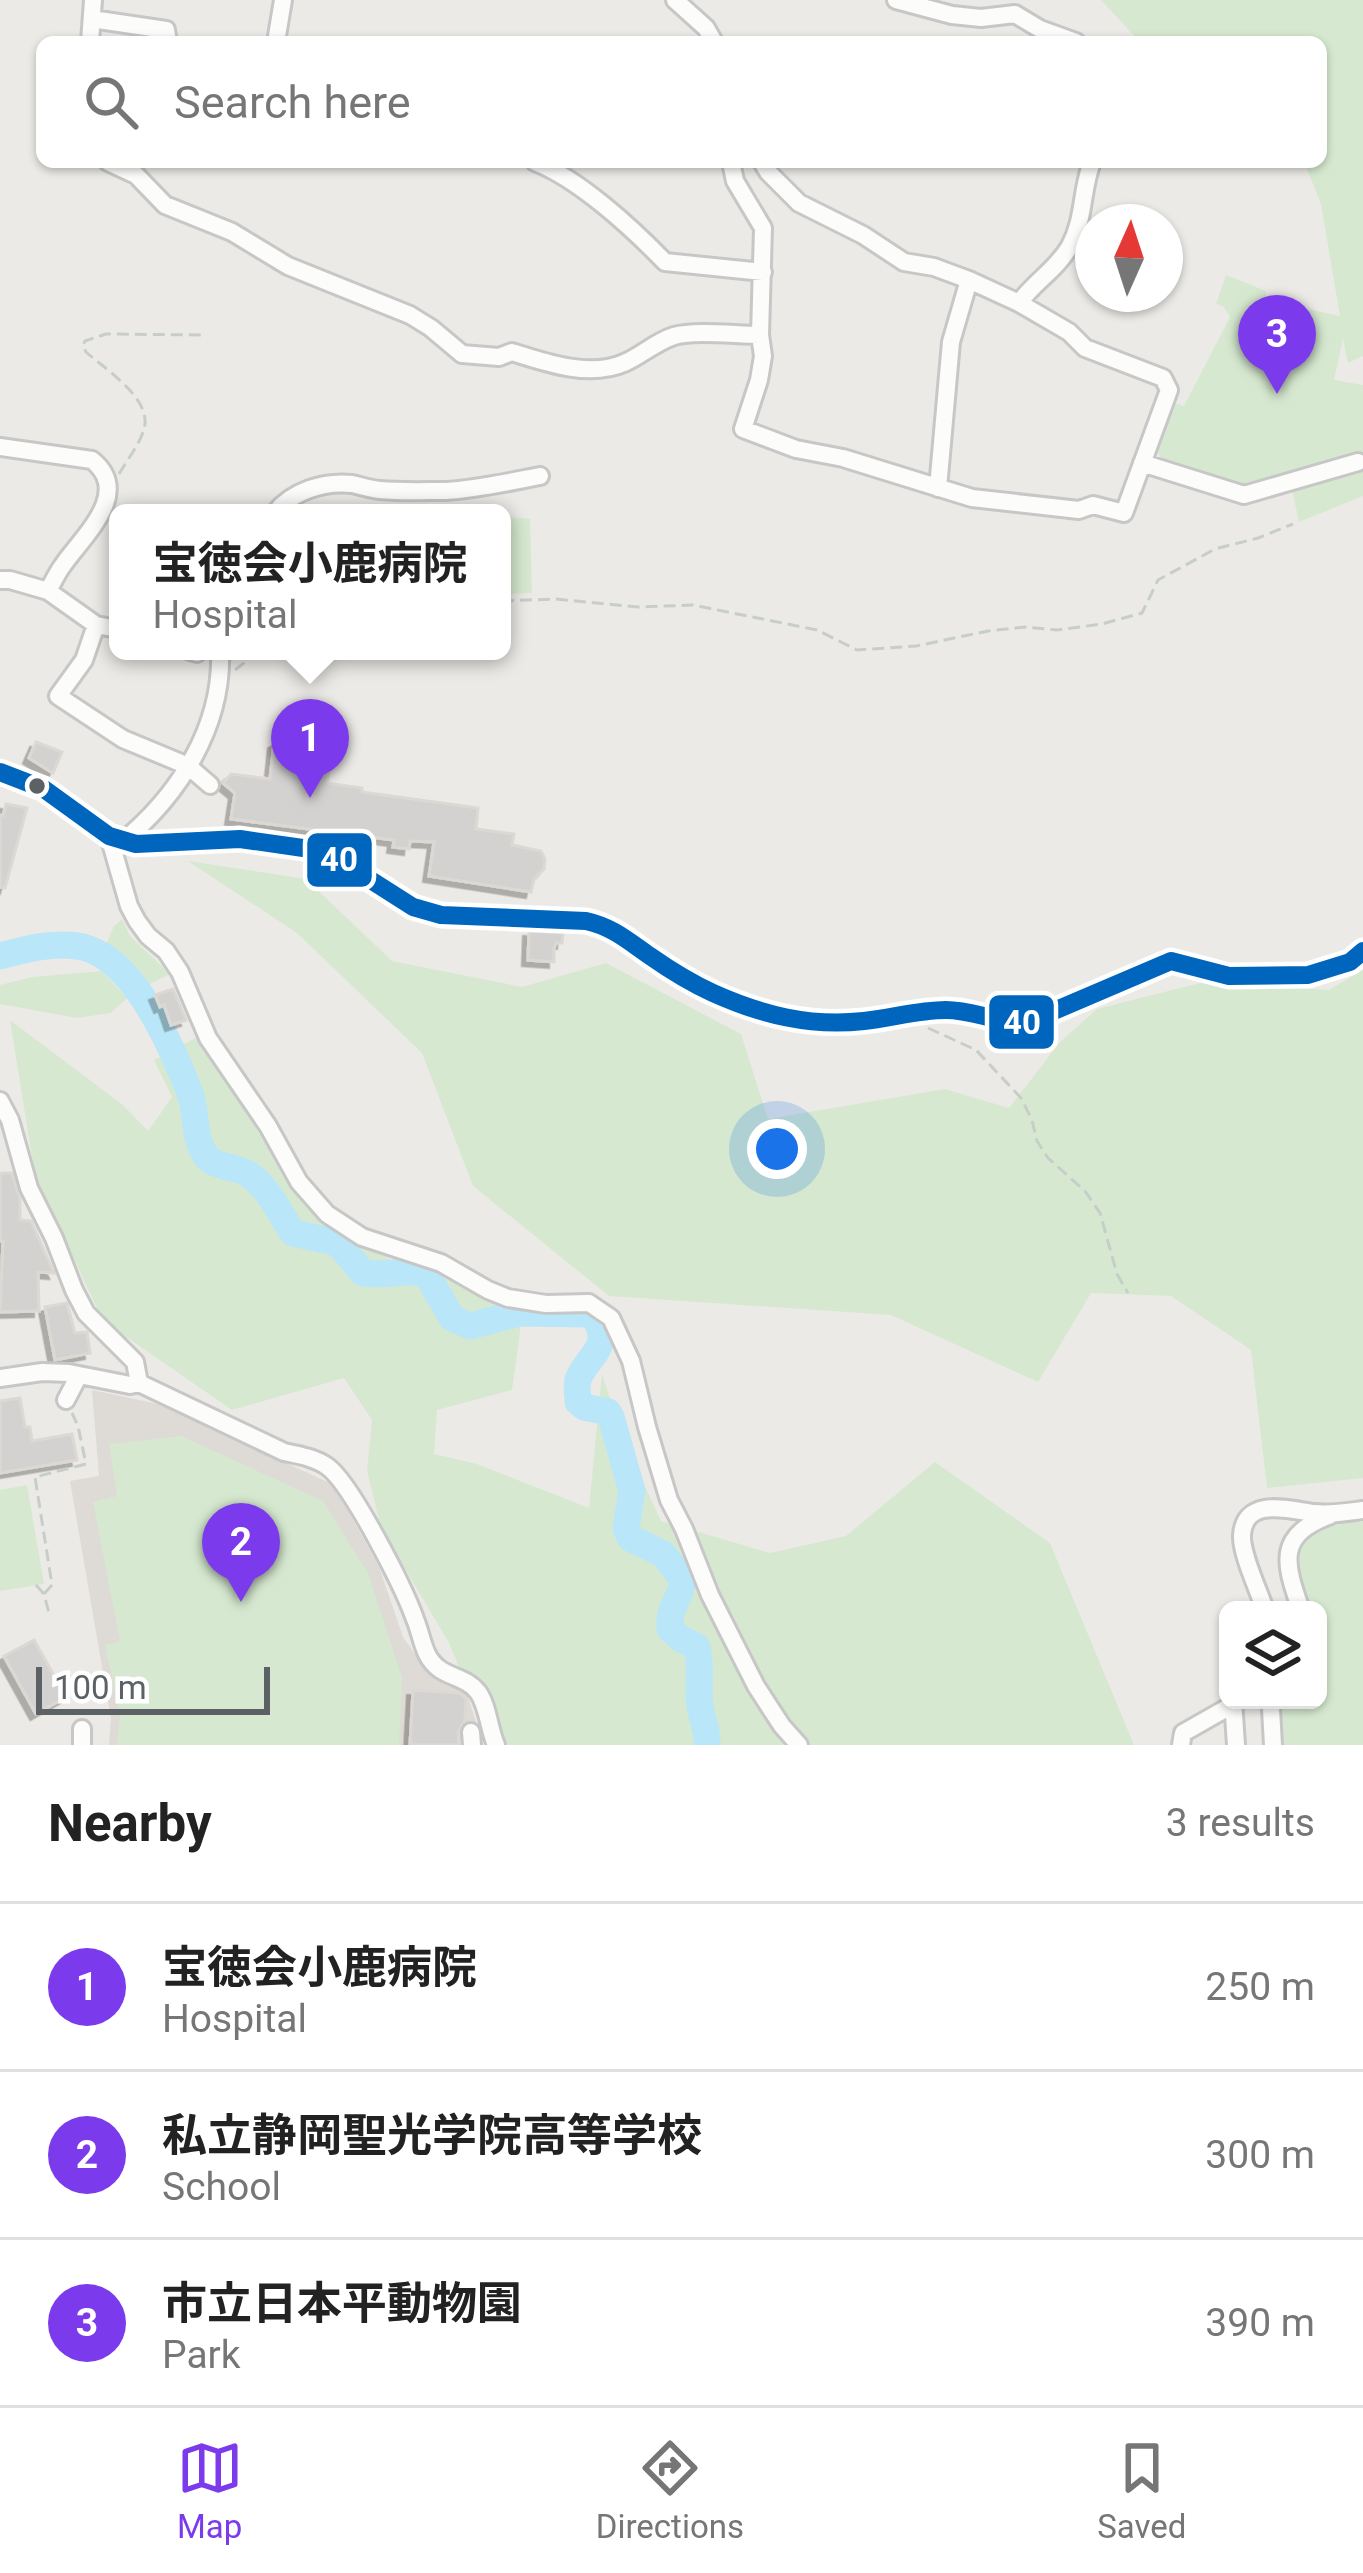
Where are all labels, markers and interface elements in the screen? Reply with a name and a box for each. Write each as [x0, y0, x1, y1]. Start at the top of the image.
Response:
search box [36, 36, 1327, 168]
icon: search [78, 69, 144, 135]
text: Search here [174, 76, 411, 129]
north arrow [1075, 204, 1183, 312]
pin: 3 [1238, 295, 1316, 394]
popup [109, 504, 511, 660]
text: 宝徳会小鹿病院 [152, 537, 468, 590]
text: Hospital [152, 592, 298, 638]
pin: 1 [271, 699, 349, 798]
unlabelled marker [26, 775, 48, 797]
line badge: 40 [305, 831, 374, 889]
text: 40 [320, 840, 358, 879]
line badge: 40 [987, 993, 1056, 1051]
text: 40 [1003, 1003, 1041, 1042]
your location [747, 1119, 807, 1179]
pin: 2 [202, 1503, 280, 1602]
map controls [1219, 1601, 1327, 1709]
button: layers [1219, 1601, 1327, 1709]
scale bar [36, 1661, 270, 1714]
text: 100 m [54, 1668, 147, 1707]
text: Nearby [48, 1794, 212, 1853]
text: 3 results [1166, 1800, 1315, 1846]
text: 宝徳会小鹿病院 [162, 1941, 477, 1994]
text: 1 [76, 1964, 98, 2010]
text: 250 m [1205, 1964, 1315, 2010]
text: Hospital [162, 1996, 307, 2042]
text: 私立静岡聖光学院高等学校 [162, 2109, 702, 2162]
text: 2 [76, 2132, 98, 2178]
text: 300 m [1205, 2132, 1315, 2178]
text: School [162, 2164, 281, 2210]
text: 市立日本平動物園 [162, 2277, 522, 2330]
text: 3 [76, 2300, 98, 2346]
text: 390 m [1205, 2300, 1315, 2346]
text: Park [162, 2332, 241, 2378]
tab: Map [177, 2435, 243, 2546]
tab: Directions [596, 2435, 744, 2546]
tab: Saved [1097, 2435, 1186, 2546]

